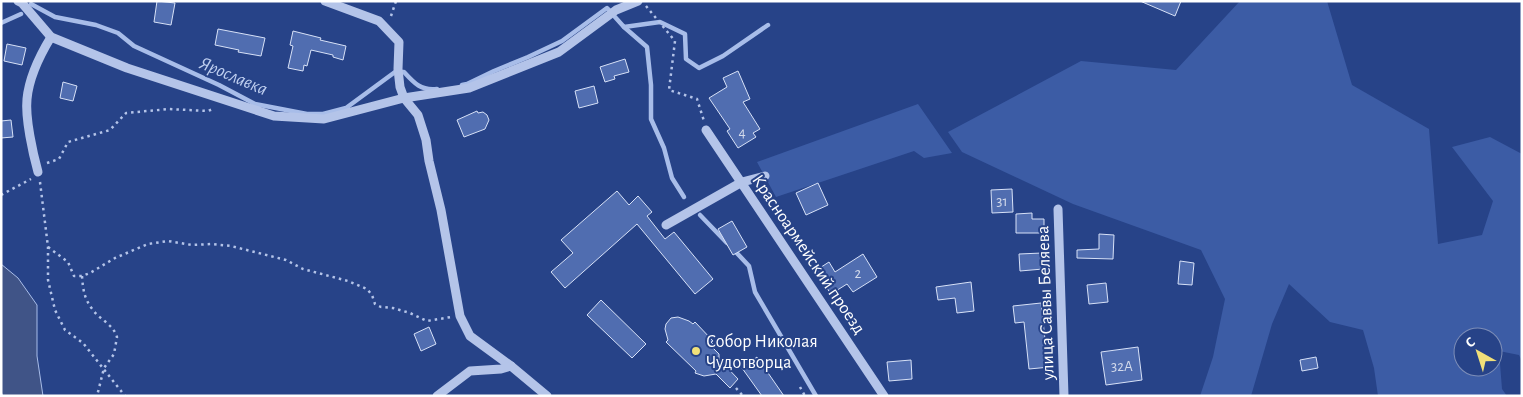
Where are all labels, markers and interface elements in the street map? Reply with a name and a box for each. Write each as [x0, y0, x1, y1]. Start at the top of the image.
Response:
water label: Ярославка [197, 54, 270, 99]
house number: 4 [738, 125, 746, 140]
street label: Красноармейский проезд [748, 172, 868, 338]
house number: 31 [996, 194, 1008, 209]
street label: улица Саввы Беляева [1034, 225, 1058, 381]
house number: 2 [855, 266, 862, 281]
north arrow [1453, 327, 1503, 377]
place label: Собор Николая Чудотворца [706, 332, 818, 372]
text: С [1463, 335, 1478, 351]
marker: Собор Николая Чудотворца [690, 345, 702, 357]
house number: 32А [1111, 359, 1133, 374]

